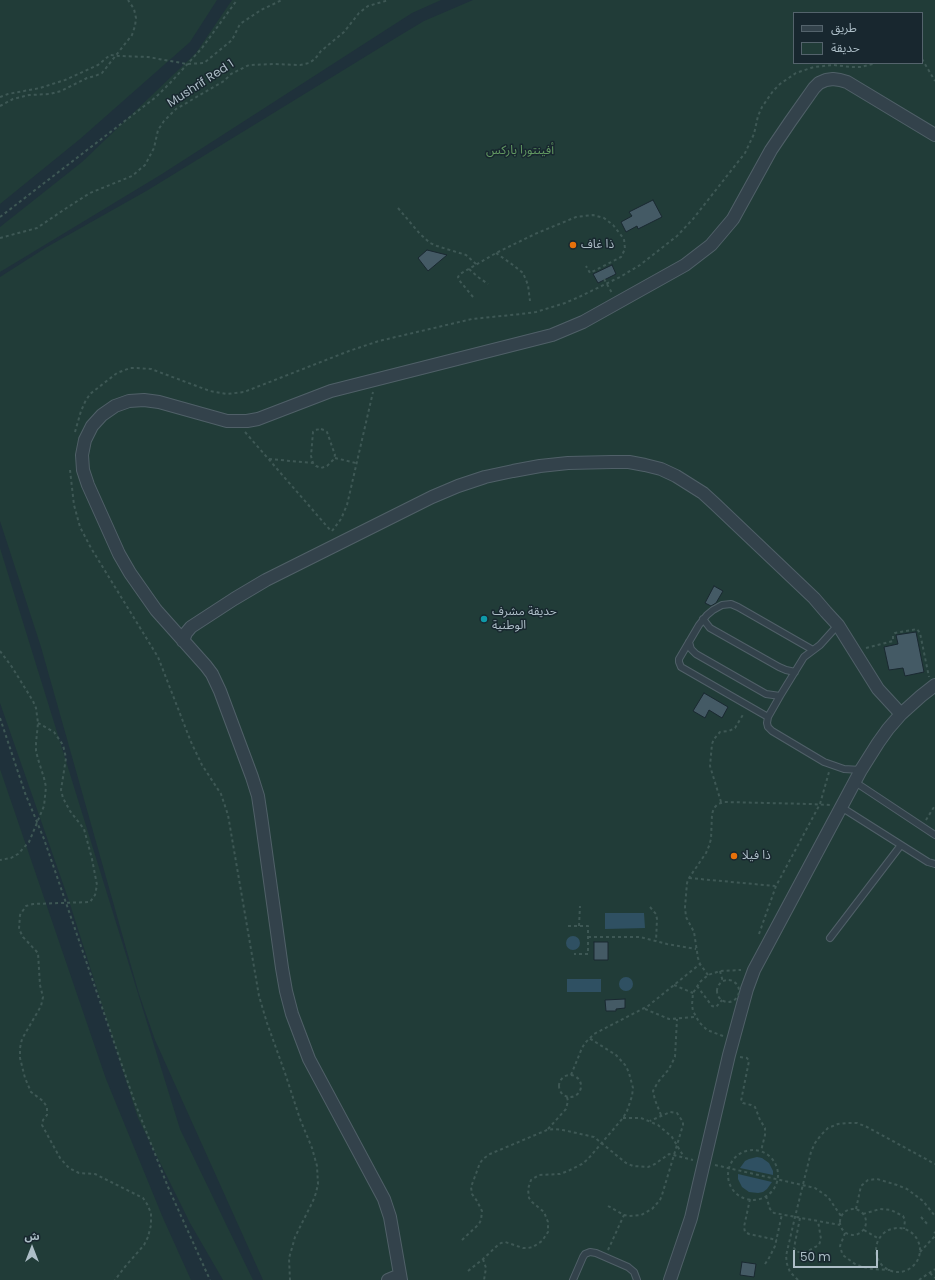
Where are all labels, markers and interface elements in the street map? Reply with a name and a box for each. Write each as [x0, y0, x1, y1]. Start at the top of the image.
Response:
legend [793, 12, 923, 64]
text: طريق [831, 19, 857, 36]
text: حديقة [831, 39, 860, 56]
street label: Mushrif Red 1 [165, 57, 237, 111]
park label: أفينتورا باركس [486, 144, 554, 158]
place label: ذا غاف [581, 238, 614, 252]
marker: ذا غاف [568, 240, 578, 250]
place label: حديقة مشرف الوطنية [492, 605, 557, 633]
marker: حديقة مشرف الوطنية [479, 614, 489, 624]
place label: ذا فيلا [742, 849, 771, 863]
marker: ذا فيلا [729, 851, 739, 861]
north arrow [12, 1228, 52, 1268]
text: ش [24, 1228, 40, 1244]
scale bar [795, 1242, 880, 1268]
text: 50 m [800, 1248, 831, 1265]

